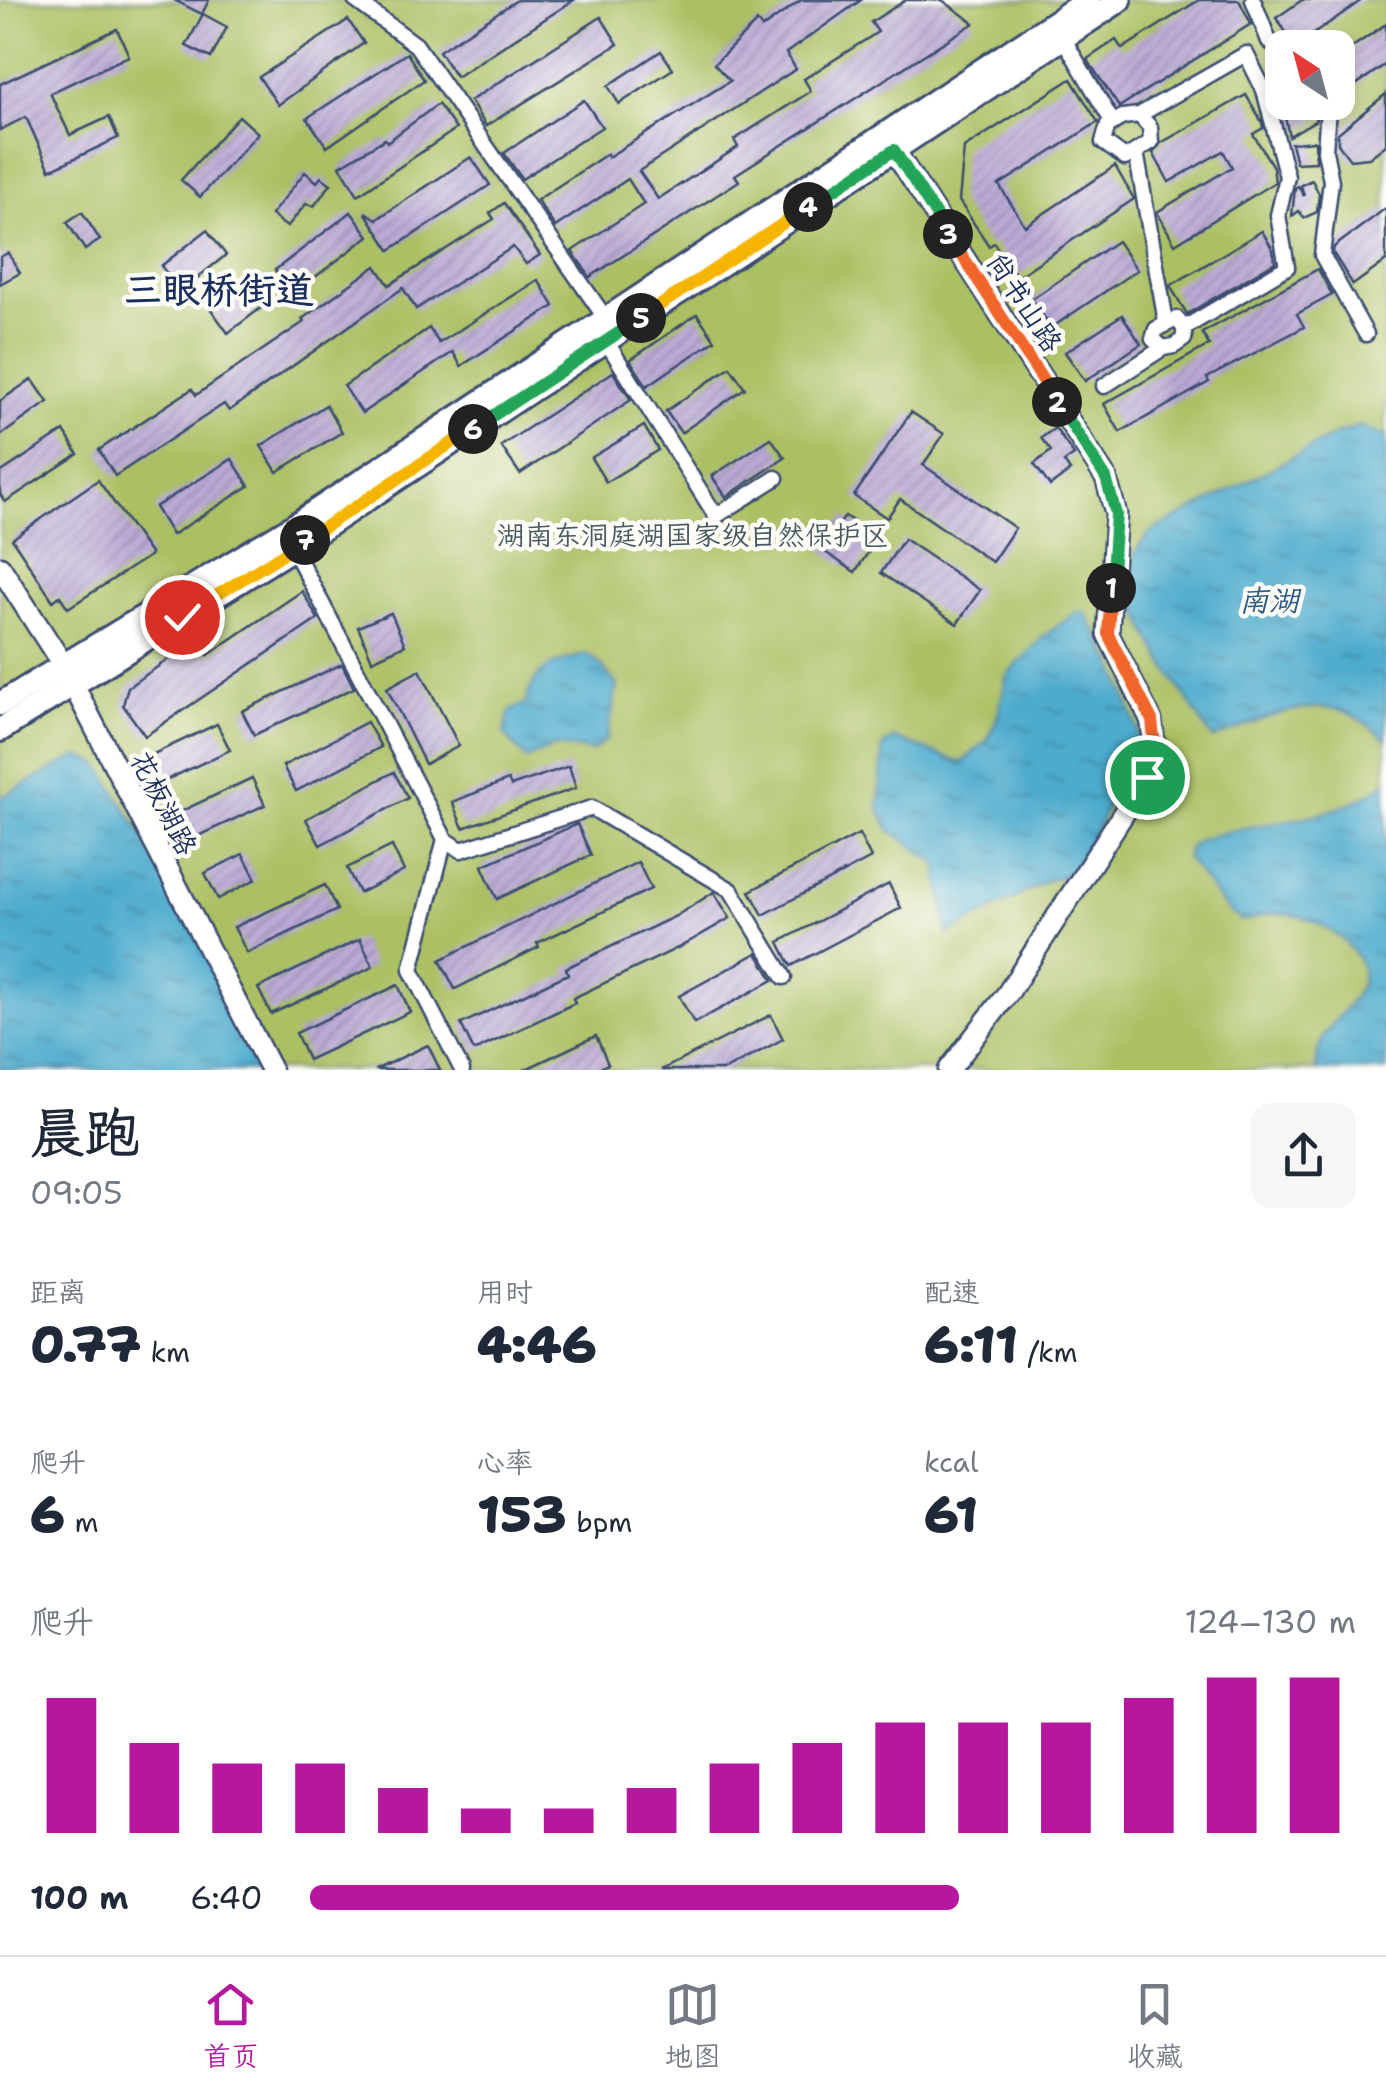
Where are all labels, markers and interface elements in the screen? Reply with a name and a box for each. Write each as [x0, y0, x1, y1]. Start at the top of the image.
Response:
north arrow [1265, 30, 1355, 120]
map controls [1265, 30, 1355, 120]
pin: 4 [783, 182, 833, 232]
text: 4 [798, 188, 818, 226]
pin: 3 [923, 209, 973, 259]
text: 3 [938, 215, 958, 253]
street label: 尚书山路 [979, 245, 1071, 359]
district label: 三眼桥街道 [124, 264, 314, 315]
pin: 5 [616, 293, 666, 343]
text: 5 [632, 299, 650, 337]
pin: 2 [1032, 377, 1082, 427]
text: 2 [1047, 383, 1067, 421]
pin: 6 [448, 404, 498, 454]
text: 6 [463, 410, 483, 448]
pin: 7 [280, 515, 330, 565]
park label: 湖南东洞庭湖国家级自然保护区 [497, 516, 889, 554]
text: 7 [295, 521, 315, 559]
pin: 1 [1086, 563, 1136, 613]
text: 1 [1105, 569, 1117, 607]
pin [140, 575, 225, 660]
water label: 南湖 [1239, 580, 1302, 621]
icon: check [155, 590, 210, 645]
pin [1105, 735, 1190, 820]
street label: 花板湖路 [122, 744, 206, 862]
icon: arrive [1120, 750, 1175, 805]
text: 晨跑 [30, 1096, 140, 1170]
button: share [1251, 1103, 1356, 1208]
text: 09:05 [30, 1171, 123, 1214]
text: 距离 [30, 1273, 86, 1311]
text: 用时 [477, 1273, 533, 1311]
text: 配速 [924, 1273, 980, 1311]
text: 0.77 [30, 1311, 141, 1378]
text: 4:46 [477, 1311, 597, 1378]
text: 6:11 [924, 1311, 1018, 1378]
text: km [141, 1333, 190, 1371]
text: /km [1018, 1333, 1078, 1371]
text: 爬升 [30, 1443, 86, 1481]
text: 心率 [477, 1443, 533, 1481]
text: kcal [924, 1443, 978, 1481]
text: 6 [30, 1481, 65, 1548]
text: 153 [477, 1481, 567, 1548]
text: 61 [924, 1481, 978, 1548]
text: m [65, 1503, 99, 1541]
text: bpm [567, 1503, 633, 1541]
text: 爬升 [30, 1600, 94, 1643]
text: 124–130 m [1185, 1600, 1356, 1643]
text: 100 m [30, 1876, 129, 1919]
text: 6:40 [190, 1876, 263, 1919]
tab: 首页 [203, 1977, 259, 2075]
tab: 地图 [665, 1977, 721, 2075]
tab: 收藏 [1127, 1977, 1183, 2075]

